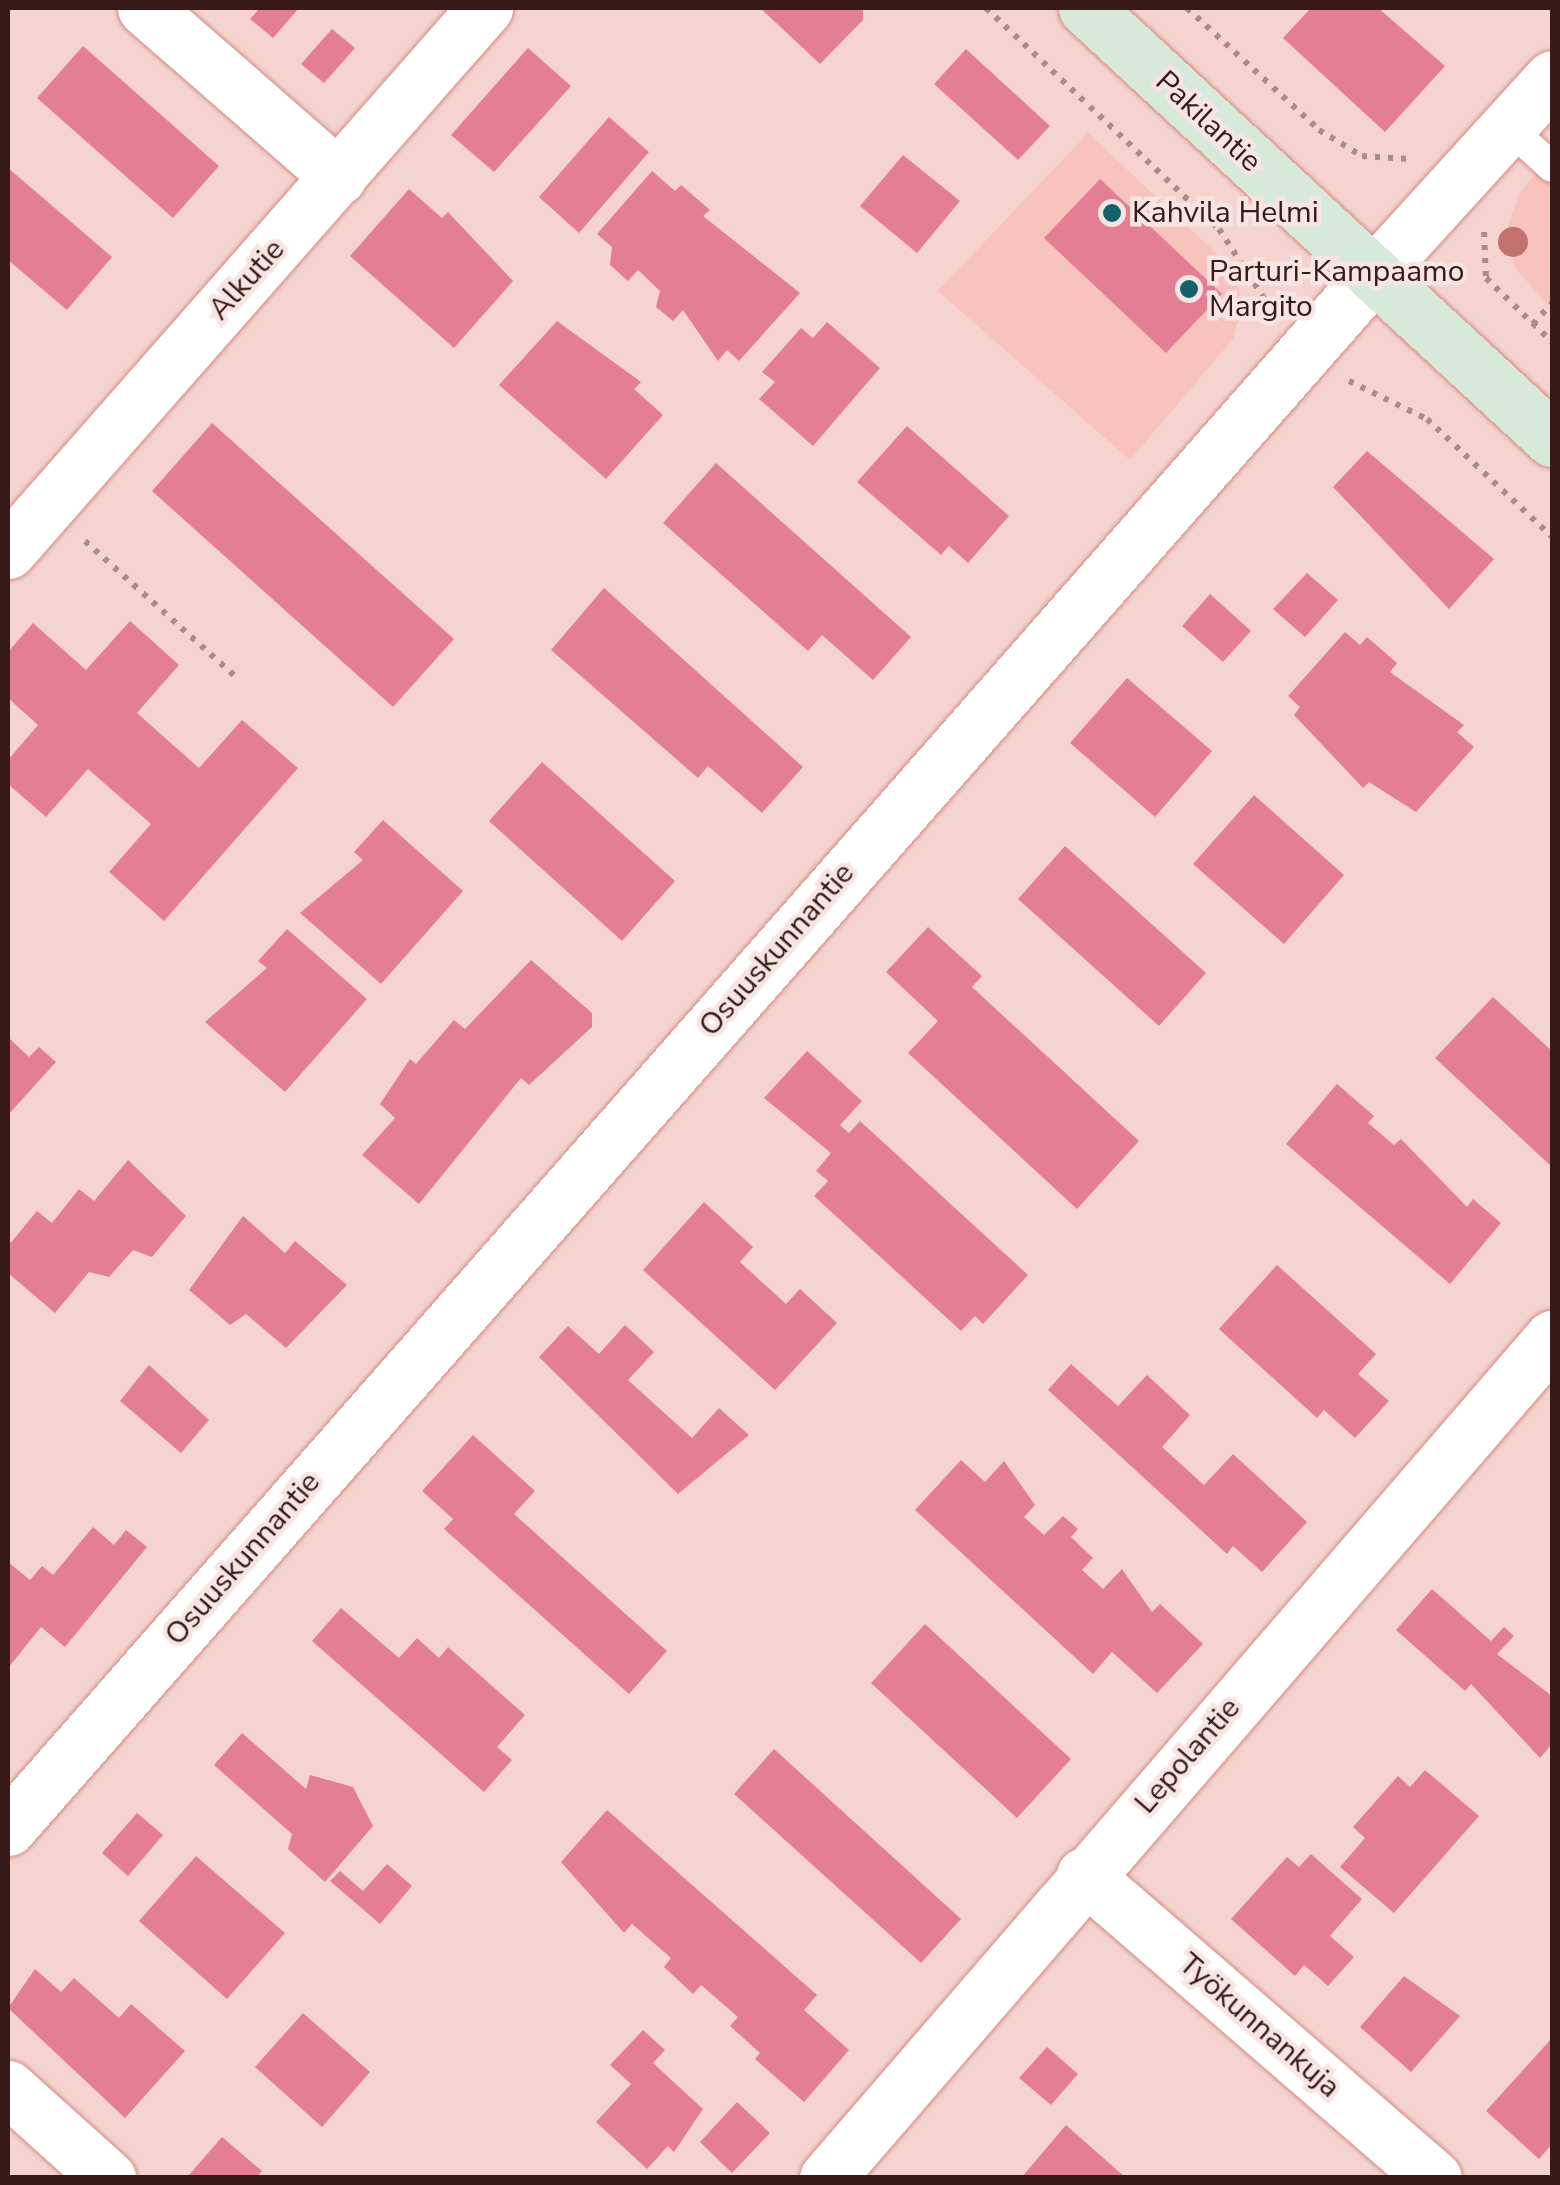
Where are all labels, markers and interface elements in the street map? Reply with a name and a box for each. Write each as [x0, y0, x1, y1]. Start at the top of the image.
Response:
street label: Pakilantie [1148, 64, 1268, 180]
place label: Kahvila Helmi [1132, 195, 1319, 231]
marker: Kahvila Helmi [1101, 202, 1123, 224]
street label: Alkutie [202, 232, 292, 328]
place label: Parturi-Kampaamo Margito [1209, 254, 1464, 324]
marker: Parturi-Kampaamo Margito [1178, 278, 1200, 300]
street label: Osuuskunnantie [692, 856, 862, 1044]
street label: Osuuskunnantie [158, 1465, 328, 1653]
street label: Lepolantie [1128, 1691, 1248, 1821]
street label: Työkunnankuja [1171, 1946, 1347, 2106]

